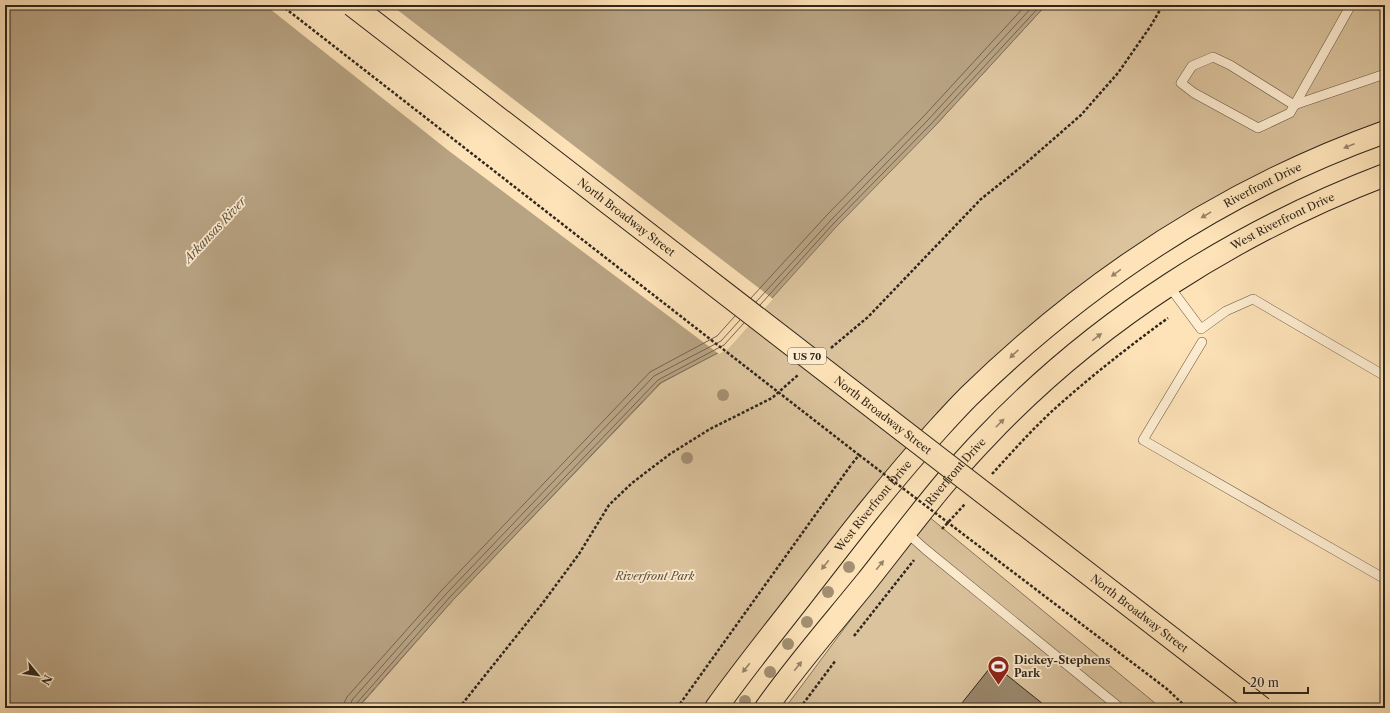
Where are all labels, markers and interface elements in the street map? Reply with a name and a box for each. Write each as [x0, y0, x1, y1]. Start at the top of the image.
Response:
one-way arrow [1342, 144, 1354, 150]
street label: Riverfront Drive [1221, 160, 1304, 211]
street label: North Broadway Street [575, 175, 678, 259]
street label: West Riverfront Drive [1227, 190, 1337, 253]
water label: Arkansas River [179, 193, 250, 267]
one-way arrow [1200, 211, 1212, 218]
one-way arrow [1110, 269, 1121, 277]
one-way arrow [1091, 333, 1102, 341]
road number: US 70 [788, 348, 826, 364]
one-way arrow [1009, 349, 1019, 359]
street label: North Broadway Street [831, 373, 935, 457]
one-way arrow [995, 418, 1005, 428]
street label: Riverfront Drive [922, 435, 989, 508]
street label: West Riverfront Drive [831, 457, 914, 555]
one-way arrow [875, 559, 884, 570]
one-way arrow [821, 560, 829, 571]
park label: Riverfront Park [615, 569, 695, 583]
street label: North Broadway Street [1088, 571, 1191, 655]
sports icon: Dickey-Stephens Park [985, 653, 1011, 686]
place label: Dickey-Stephens Park [1014, 653, 1110, 680]
north arrow [18, 655, 58, 695]
one-way arrow [794, 661, 802, 672]
one-way arrow [742, 663, 750, 674]
scale bar [1244, 669, 1308, 695]
text: N [38, 672, 55, 688]
text: 20 m [1250, 675, 1279, 690]

